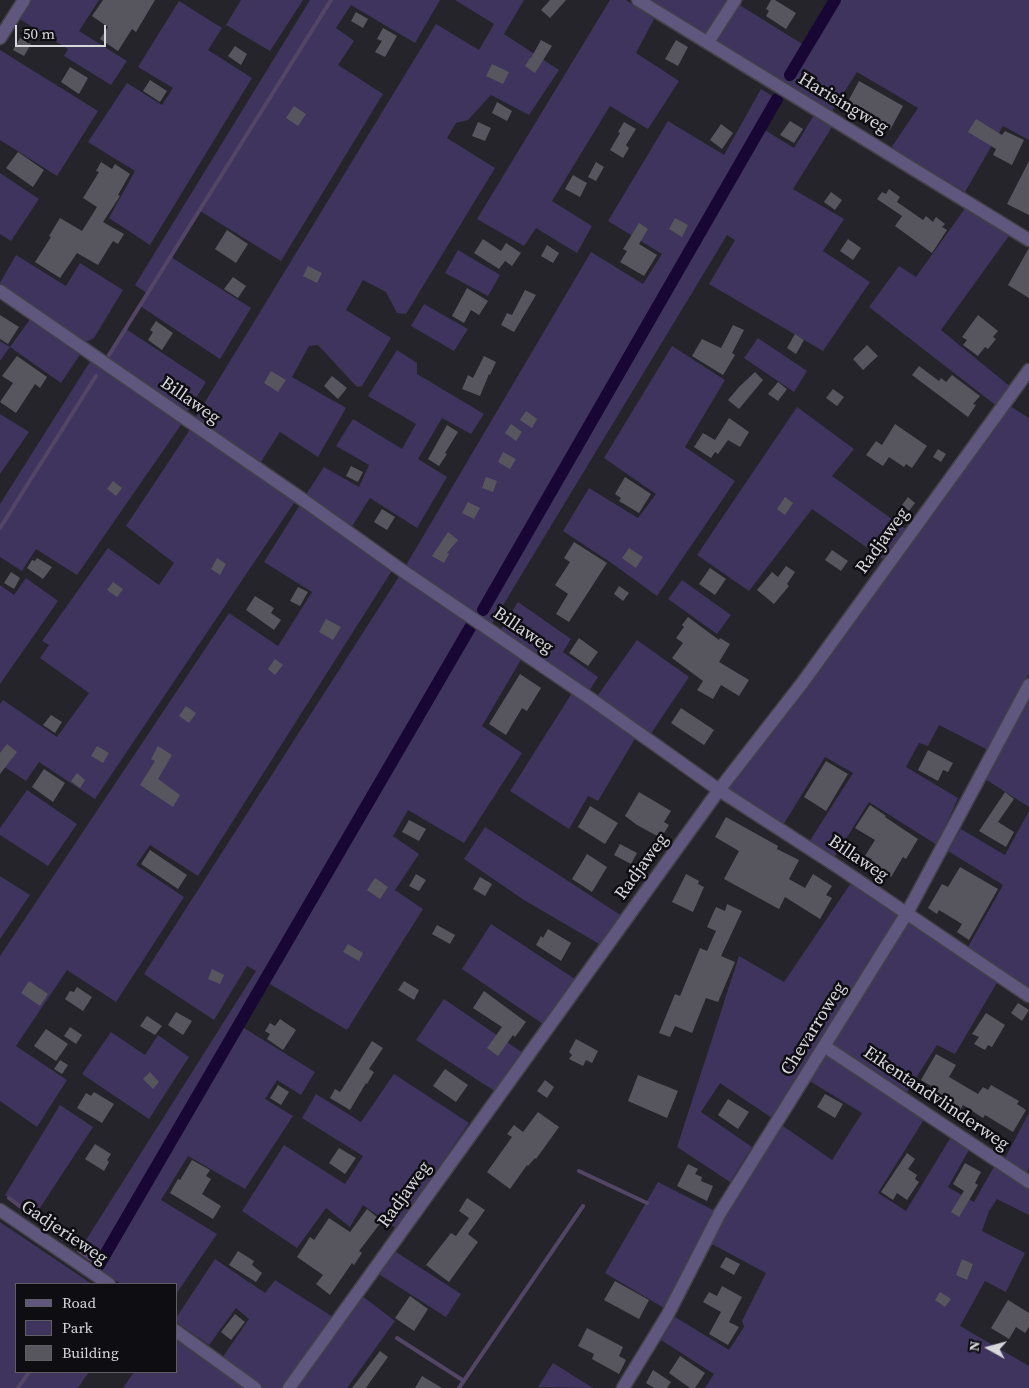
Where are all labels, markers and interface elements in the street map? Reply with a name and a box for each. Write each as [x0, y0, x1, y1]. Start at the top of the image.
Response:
scale bar [18, 15, 109, 47]
text: 50 m [23, 23, 55, 44]
street label: Harisingweg [794, 69, 892, 139]
street label: Billaweg [156, 373, 224, 429]
street label: Radjaweg [852, 504, 914, 578]
street label: Billaweg [489, 603, 557, 659]
street label: Radjaweg [611, 830, 673, 904]
street label: Billaweg [824, 831, 892, 887]
street label: Chevarroweg [777, 978, 851, 1080]
street label: Eikentandvlinderweg [859, 1042, 1013, 1156]
street label: Radjaweg [374, 1158, 436, 1232]
street label: Gadjerieweg [17, 1196, 111, 1270]
legend [15, 1283, 178, 1373]
text: Road [62, 1292, 96, 1313]
text: Park [62, 1317, 93, 1338]
north arrow [964, 1323, 1014, 1373]
text: N [964, 1340, 985, 1352]
text: Building [62, 1342, 119, 1363]

